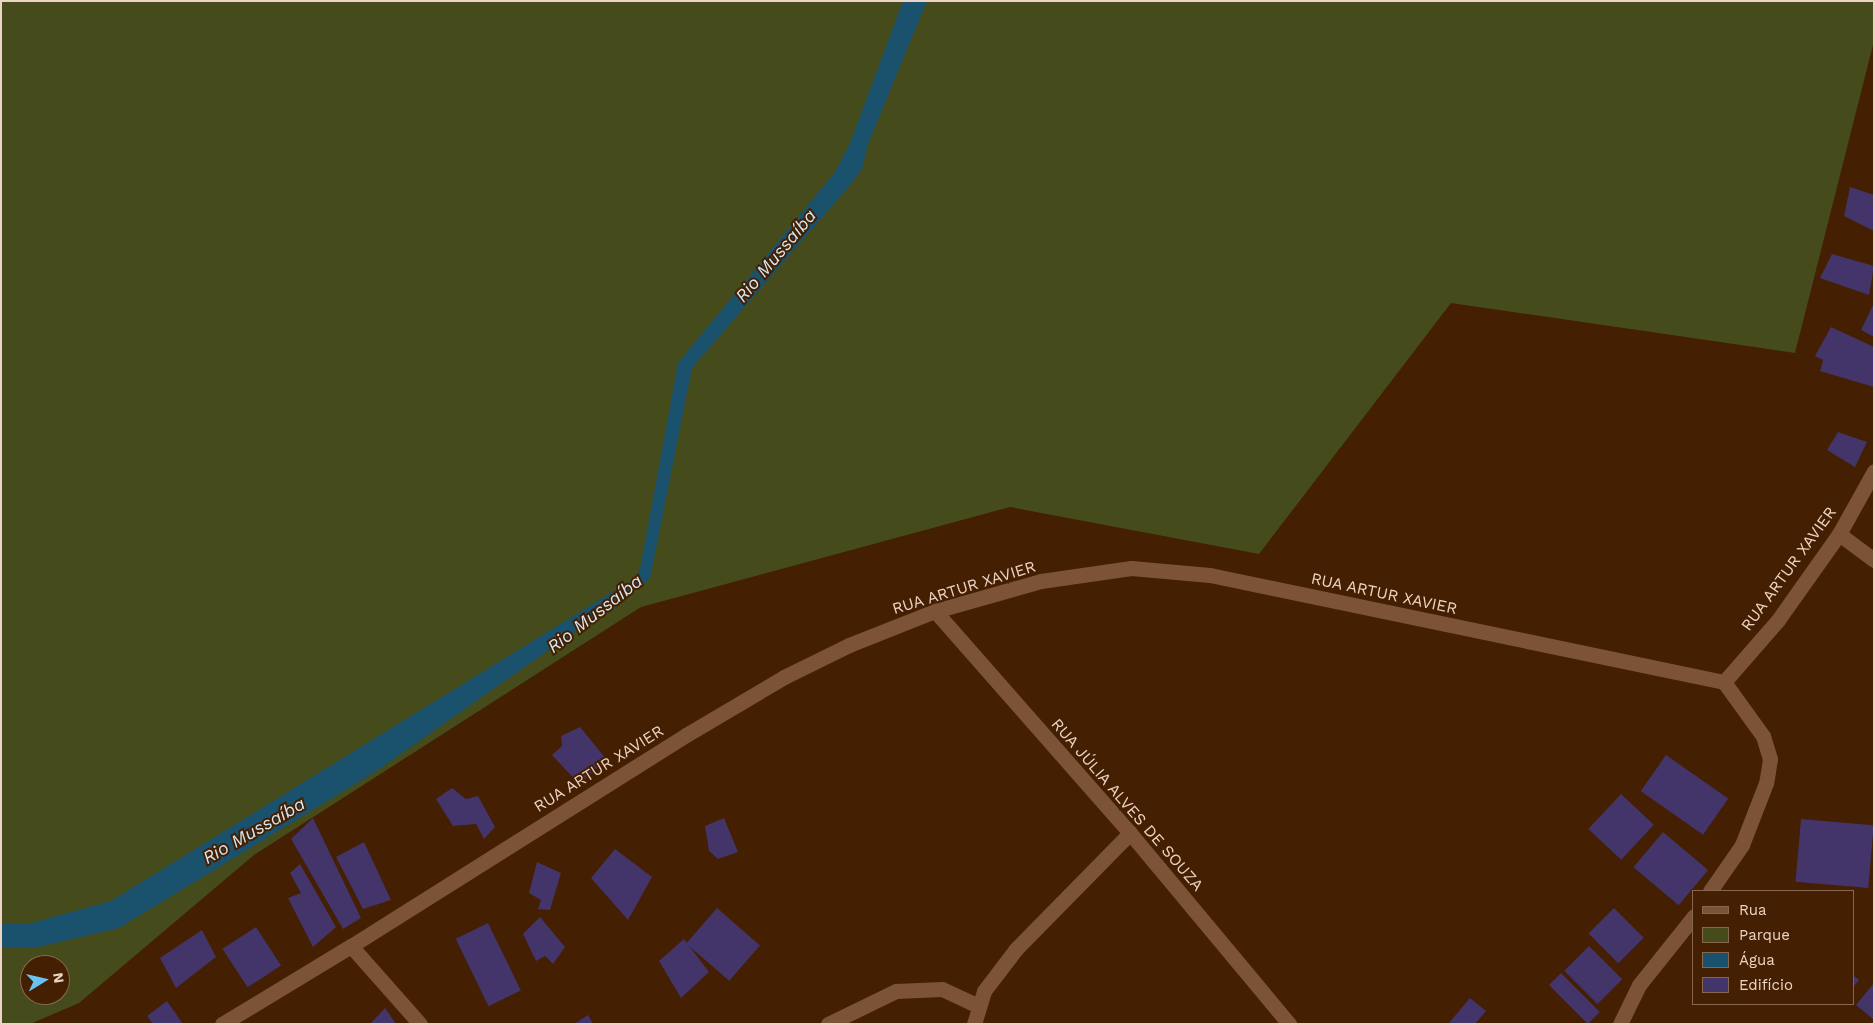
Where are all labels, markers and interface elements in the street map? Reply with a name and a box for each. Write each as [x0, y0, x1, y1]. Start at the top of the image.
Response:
water label: Rio Mussaíba [731, 205, 821, 307]
street label: RUA ARTUR XAVIER [1737, 503, 1841, 635]
street label: RUA ARTUR XAVIER [889, 557, 1039, 619]
street label: RUA ARTUR XAVIER [1308, 569, 1460, 619]
water label: Rio Mussaíba [543, 570, 647, 658]
street label: RUA JÚLIA ALVES DE SOUZA [1046, 714, 1208, 896]
street label: RUA ARTUR XAVIER [530, 721, 668, 817]
water label: Rio Mussaíba [199, 793, 309, 869]
legend [1692, 890, 1855, 1005]
text: Rua [1739, 901, 1767, 919]
text: Parque [1739, 926, 1790, 944]
text: Água [1739, 951, 1775, 969]
north arrow [20, 955, 70, 1005]
text: N [50, 971, 68, 984]
text: Edifício [1739, 976, 1793, 994]

